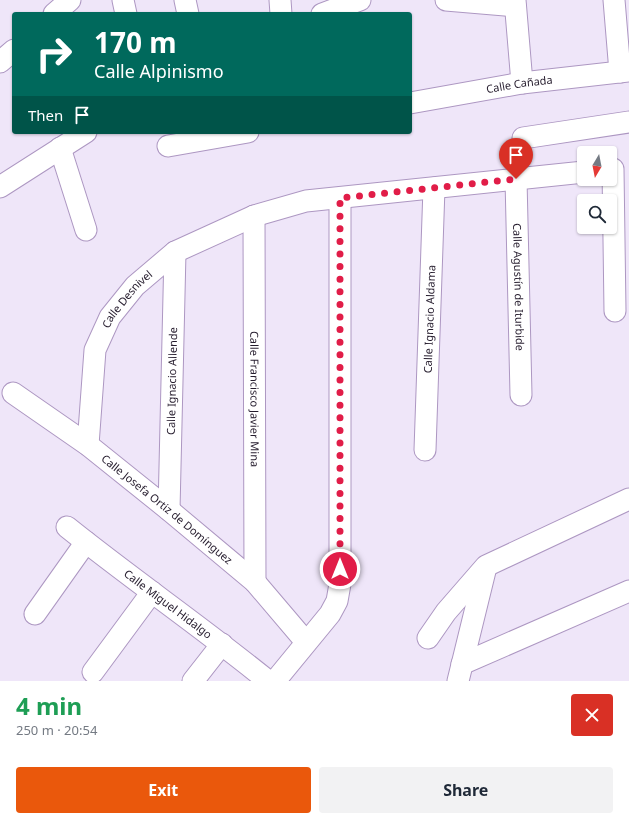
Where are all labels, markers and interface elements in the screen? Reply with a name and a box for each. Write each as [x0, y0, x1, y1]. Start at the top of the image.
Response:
text: 170 m [94, 23, 177, 61]
icon: right [28, 28, 80, 80]
text: Calle Alpinismo [94, 59, 224, 83]
street label: Calle Cañada [485, 72, 553, 96]
icon: arrive [71, 104, 93, 126]
text: Then [28, 105, 63, 125]
pin [499, 138, 533, 179]
icon: arrive [505, 144, 527, 166]
north arrow [577, 146, 617, 186]
map controls [577, 146, 617, 234]
button: search [577, 194, 617, 234]
street label: Calle Agustín de Iturbide [510, 223, 528, 351]
street label: Calle Ignacio Aldama [420, 265, 438, 373]
street label: Calle Desnivel [98, 267, 155, 330]
street label: Calle Ignacio Allende [163, 327, 180, 435]
street label: Calle Francisco Javier Mina [247, 331, 263, 467]
street label: Calle Josefa Ortiz de Domínguez [99, 451, 236, 567]
position arrow [319, 548, 361, 590]
street label: Calle Miguel Hidalgo [121, 566, 216, 642]
text: 4 min [16, 689, 82, 722]
button: close [571, 694, 613, 736]
text: 250 m · 20:54 [16, 721, 97, 739]
button: Exit [16, 767, 311, 813]
button: Share [319, 767, 613, 813]

